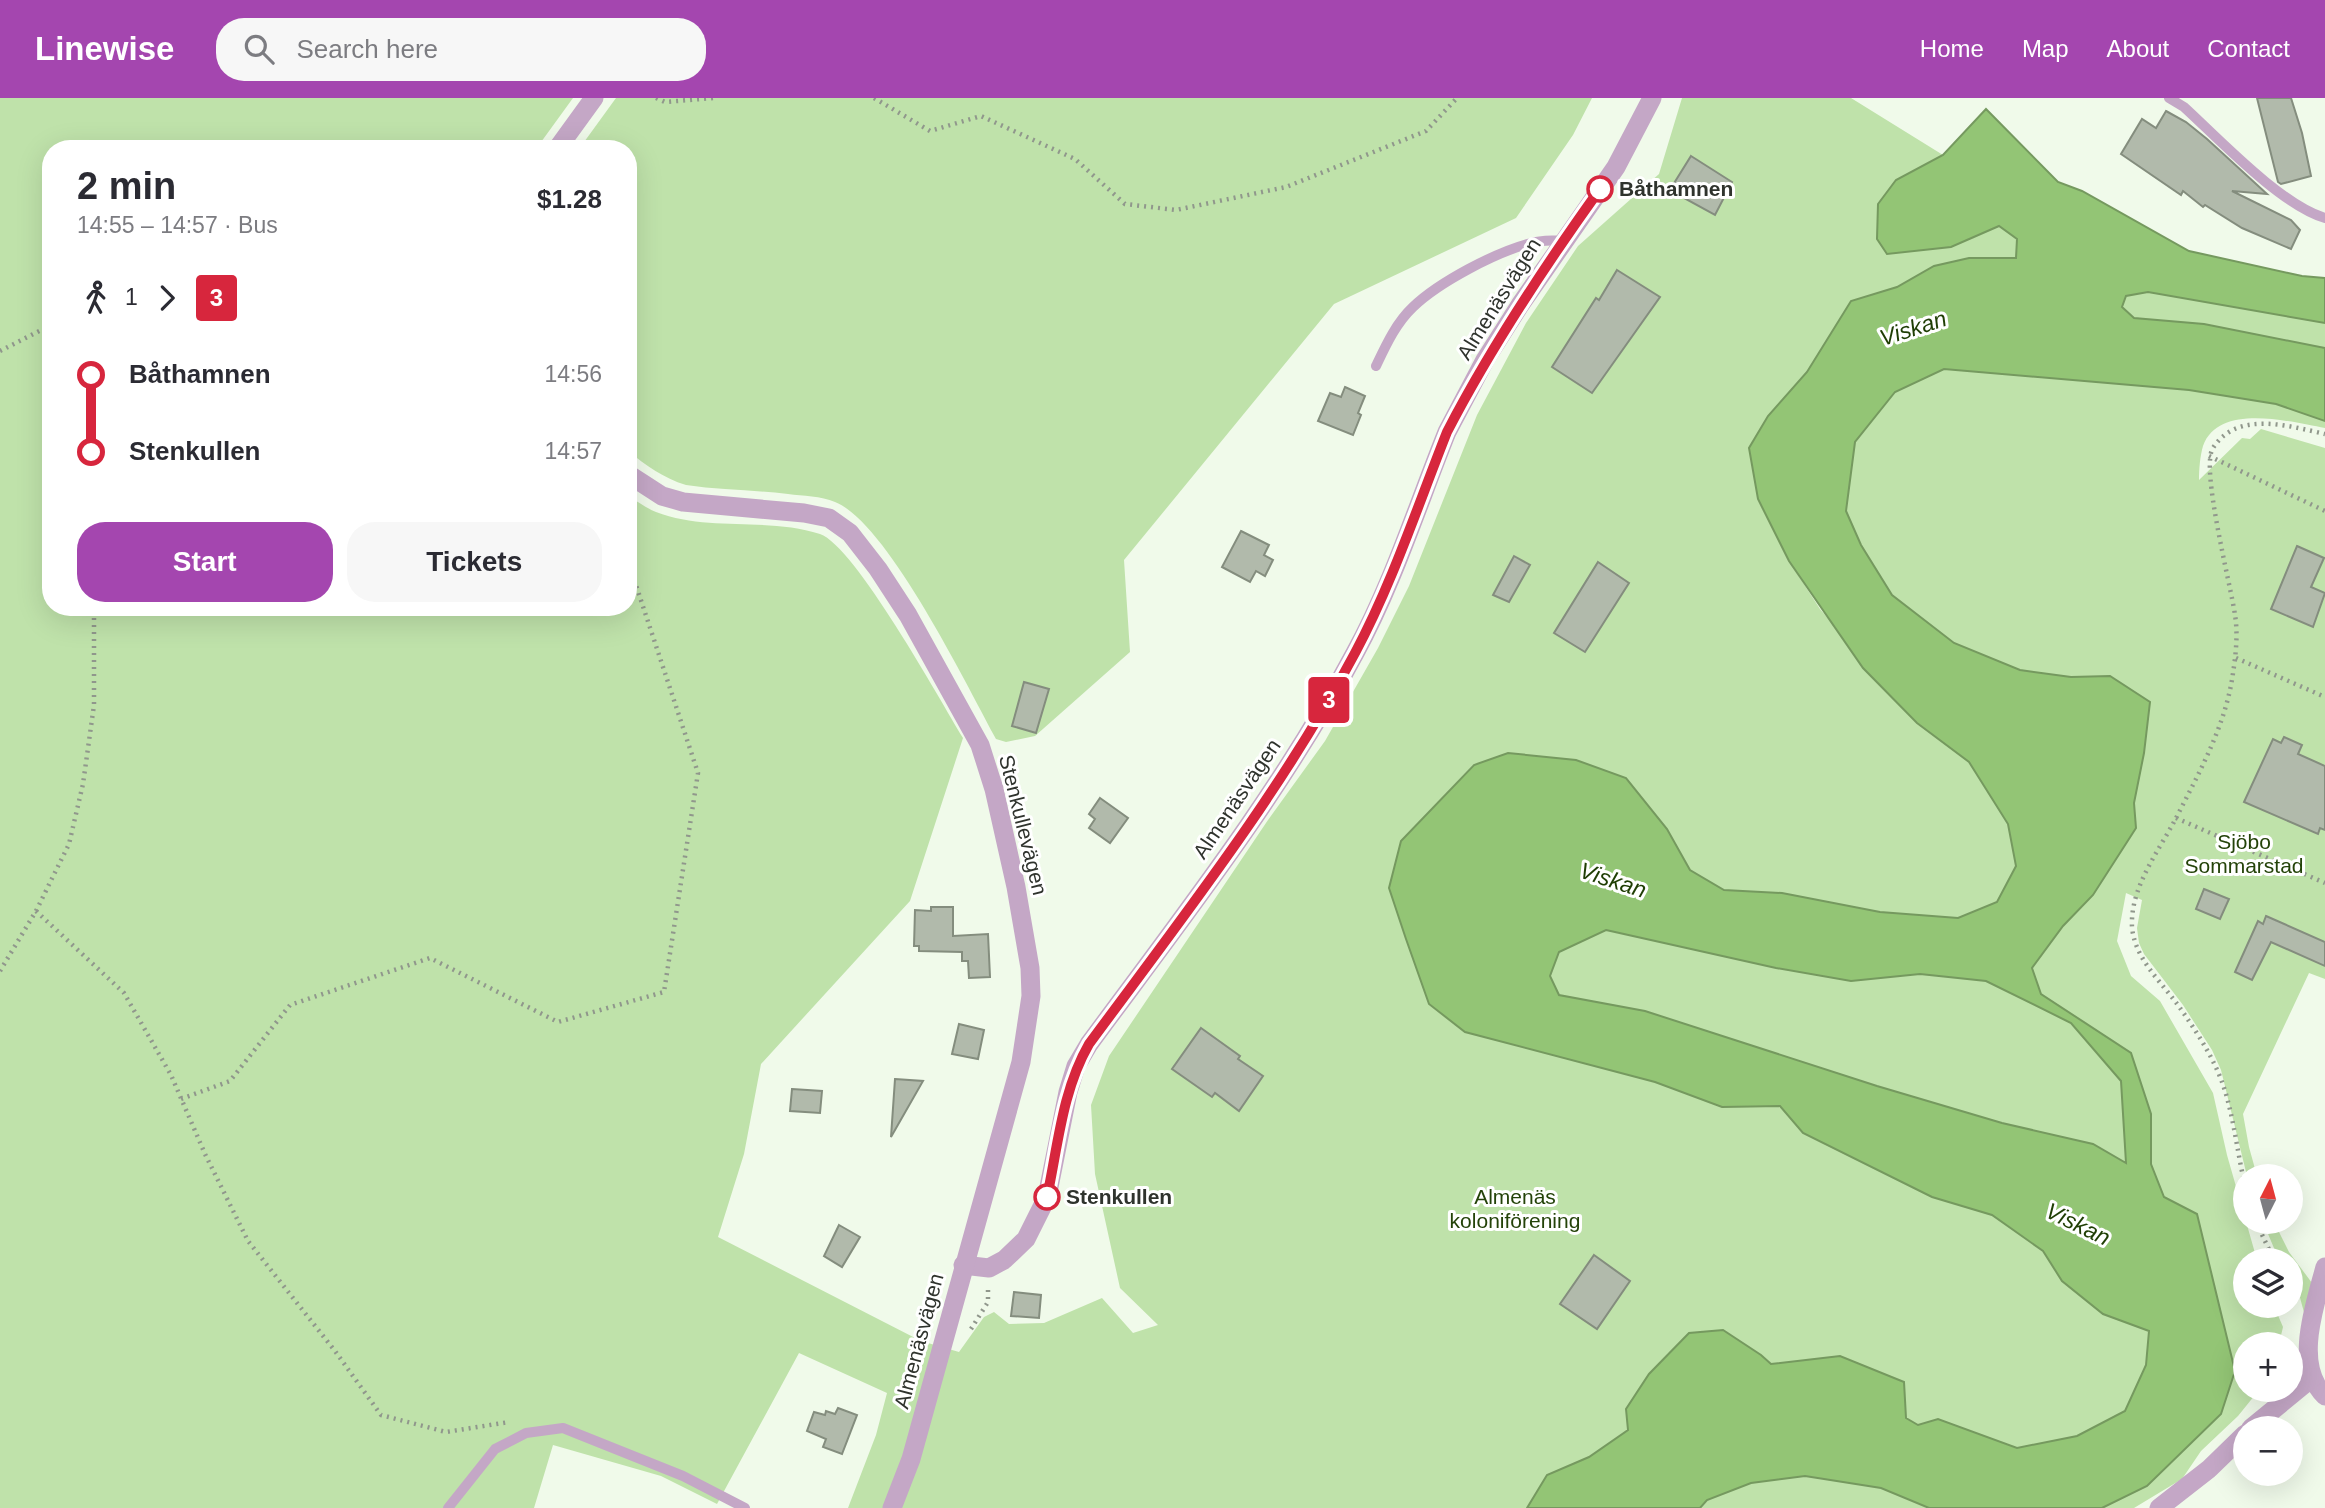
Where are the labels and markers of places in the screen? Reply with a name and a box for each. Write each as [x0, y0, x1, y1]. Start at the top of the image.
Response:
marker: Båthamnen [1587, 176, 1613, 202]
place label: Båthamnen [1619, 177, 1733, 200]
marker: Stenkullen [1034, 1184, 1060, 1210]
place label: Stenkullen [1066, 1185, 1172, 1208]

